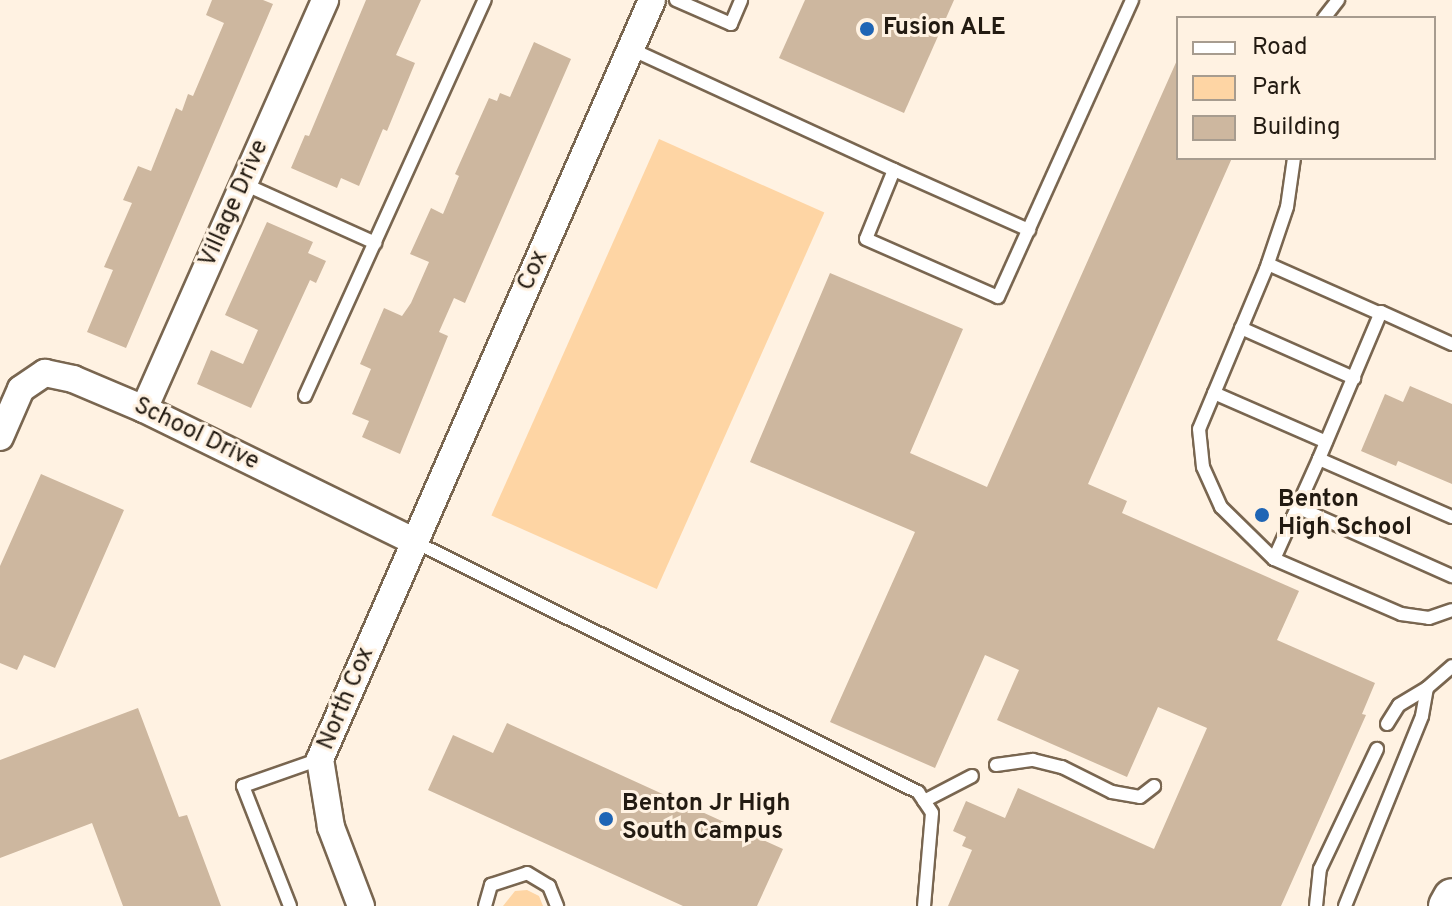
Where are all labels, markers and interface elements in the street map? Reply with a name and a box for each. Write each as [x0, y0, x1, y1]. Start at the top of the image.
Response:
place label: Fusion ALE [883, 15, 1007, 43]
legend [1176, 16, 1436, 160]
marker: Fusion ALE [858, 20, 876, 38]
text: Road [1252, 33, 1308, 63]
text: Park [1252, 73, 1302, 103]
text: Building [1252, 113, 1341, 143]
street label: Village Drive [194, 136, 276, 272]
street label: Cox [513, 246, 555, 296]
street label: School Drive [129, 392, 263, 478]
place label: Benton High School [1278, 487, 1412, 543]
marker: Benton High School [1253, 506, 1271, 524]
street label: North Cox [313, 643, 381, 755]
place label: Benton Jr High South Campus [622, 791, 790, 847]
marker: Benton Jr High South Campus [597, 810, 615, 828]

